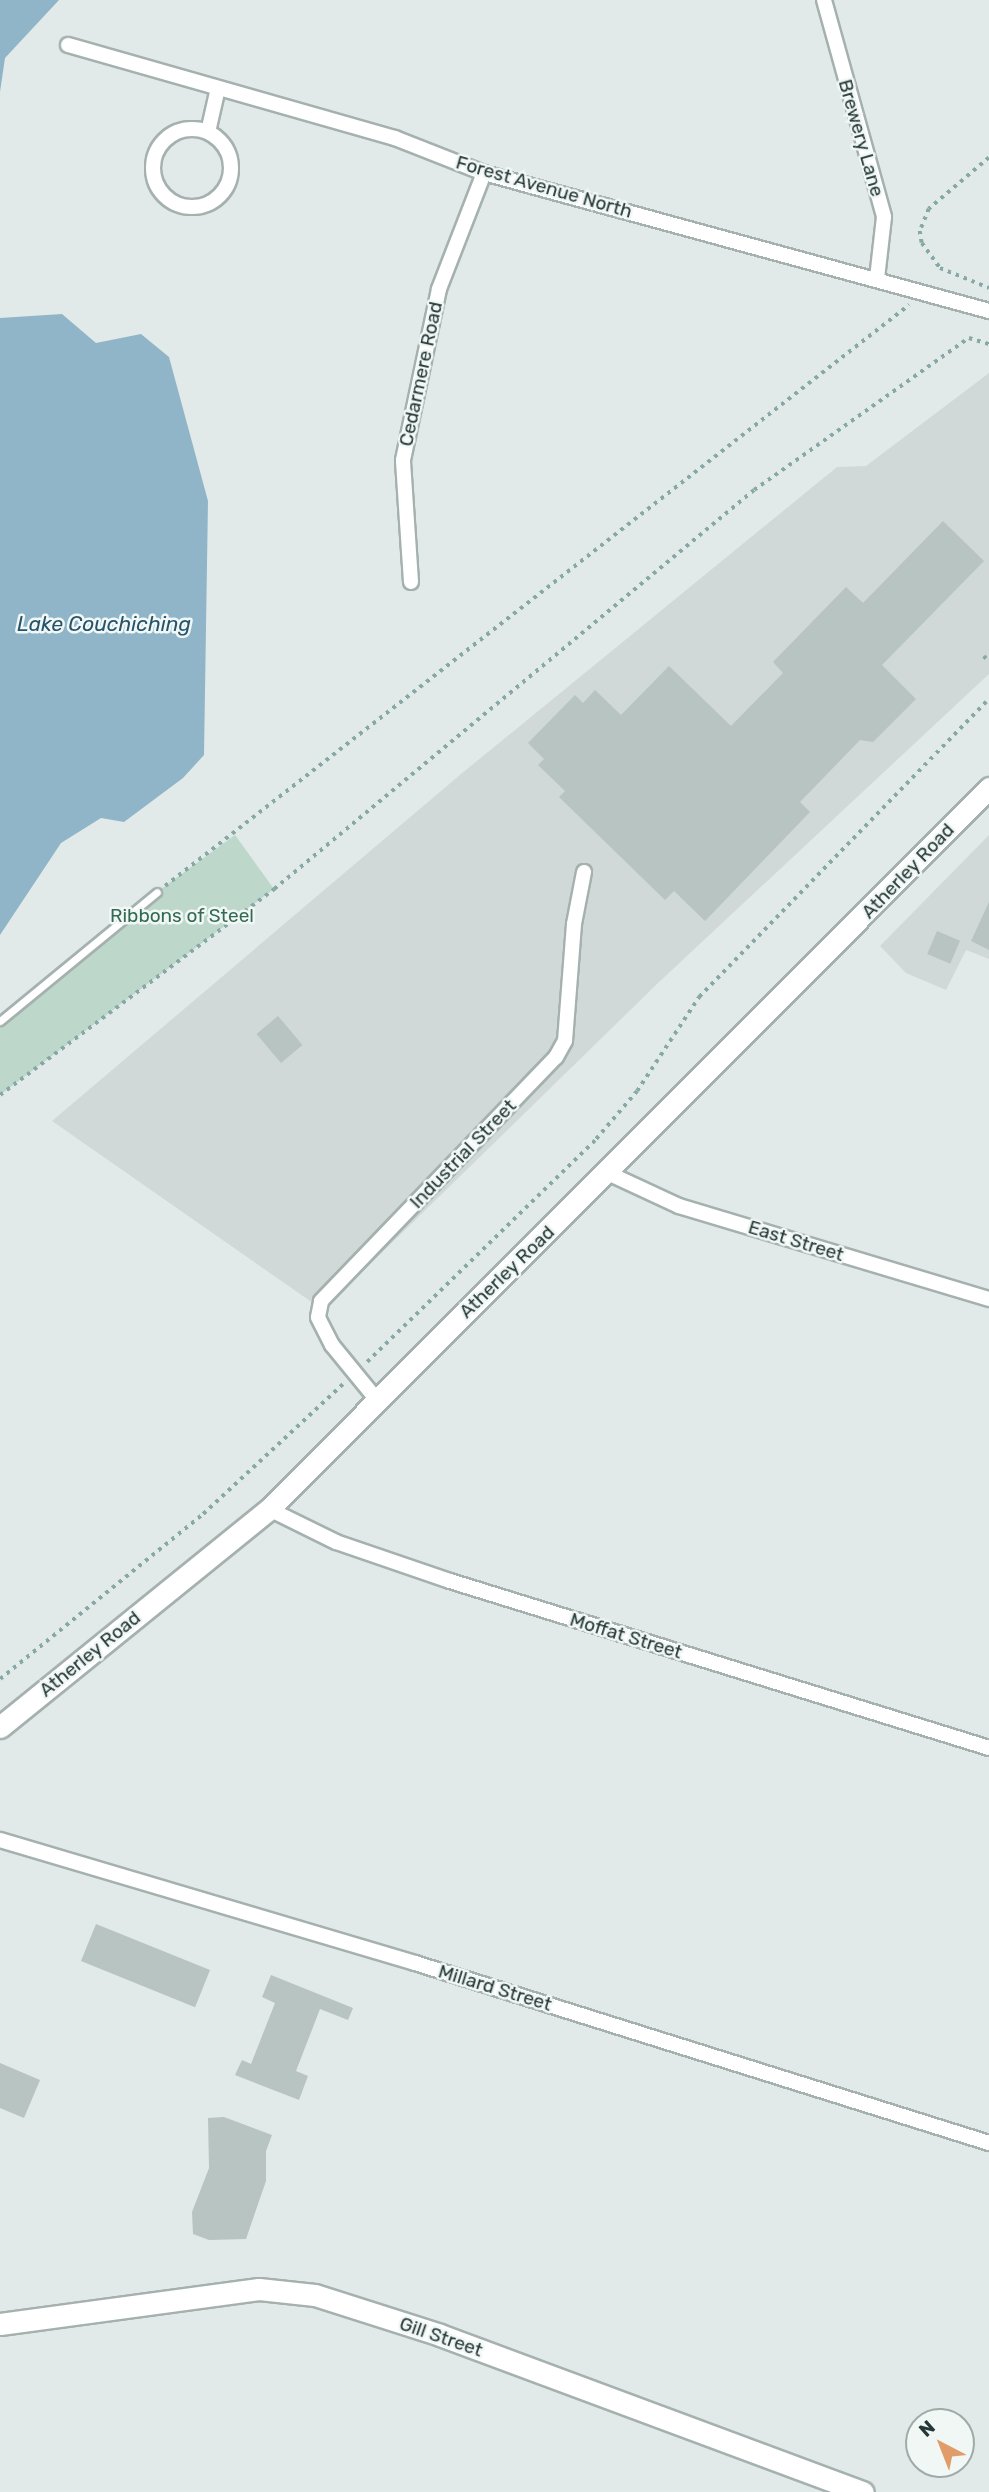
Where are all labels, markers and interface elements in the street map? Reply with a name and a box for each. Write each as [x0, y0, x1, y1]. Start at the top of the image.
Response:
street label: Brewery Lane [833, 76, 889, 200]
street label: Forest Avenue North [453, 151, 635, 223]
street label: Cedarmere Road [395, 300, 447, 448]
water label: Lake Couchiching [17, 611, 191, 637]
street label: Atherley Road [857, 818, 959, 924]
park label: Ribbons of Steel [110, 905, 254, 927]
street label: Industrial Street [405, 1095, 521, 1213]
street label: East Street [745, 1216, 847, 1266]
street label: Atherley Road [454, 1221, 560, 1323]
street label: Atherley Road [35, 1606, 145, 1702]
street label: Moffat Street [567, 1608, 685, 1664]
street label: Millard Street [436, 1960, 554, 2016]
street label: Gill Street [396, 2312, 486, 2362]
north arrow [905, 2408, 975, 2478]
text: N [914, 2415, 940, 2442]

